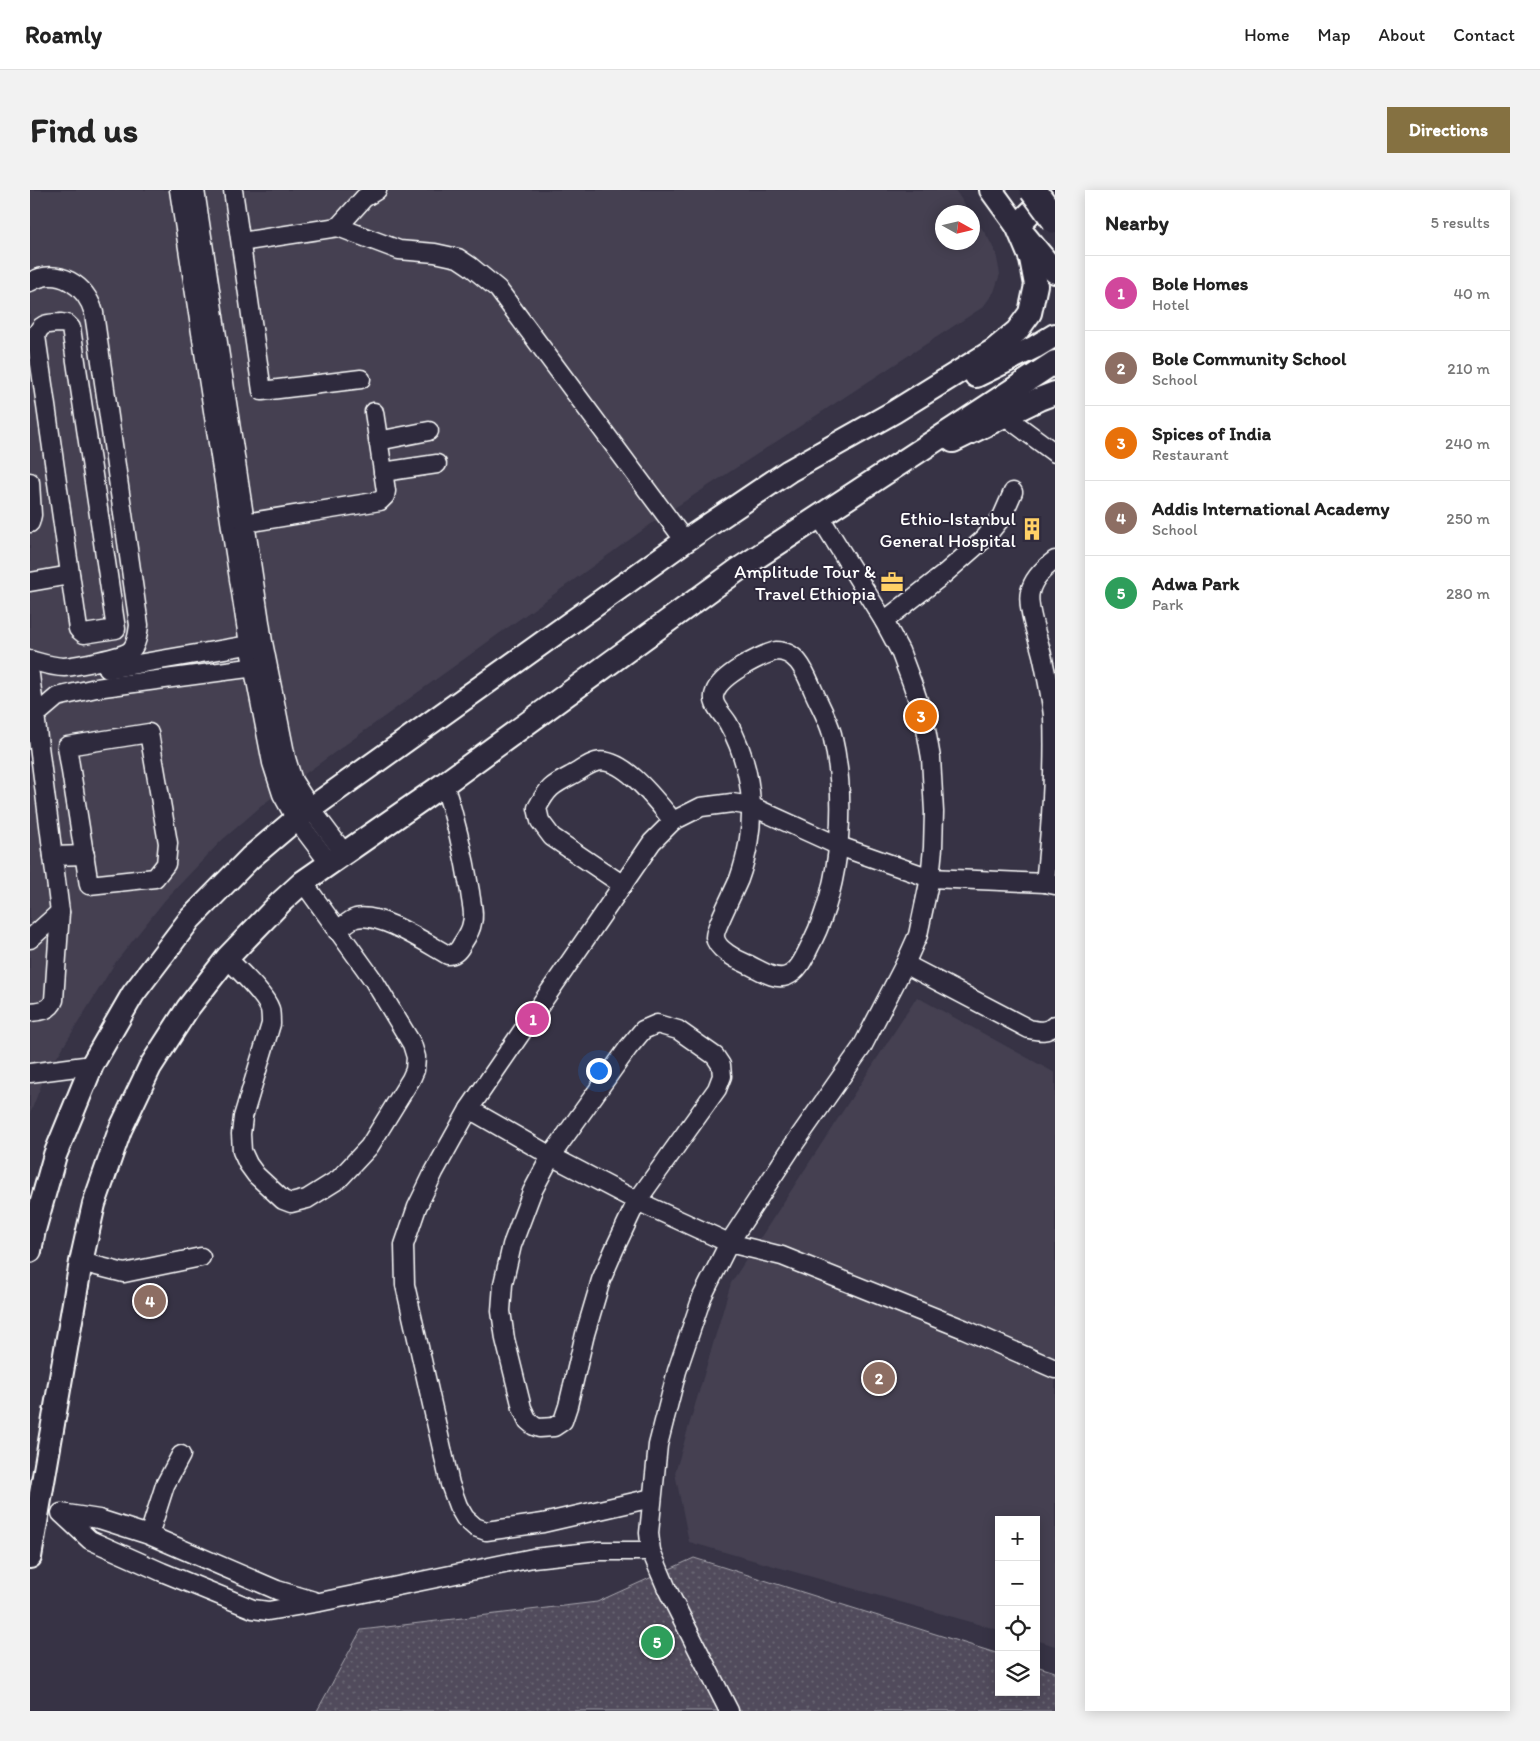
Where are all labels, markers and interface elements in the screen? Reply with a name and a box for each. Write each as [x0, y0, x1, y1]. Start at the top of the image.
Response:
text: Roamly [25, 20, 102, 49]
text: Home [1244, 24, 1290, 46]
text: Map [1318, 24, 1351, 46]
text: About [1379, 24, 1425, 46]
text: Contact [1453, 24, 1515, 46]
button: Directions [1387, 107, 1510, 153]
text: Find us [30, 109, 138, 151]
north arrow [935, 205, 980, 250]
text: Nearby [1105, 210, 1169, 235]
text: 5 results [1430, 213, 1490, 232]
text: Bole Homes [1152, 272, 1248, 295]
text: 1 [1117, 284, 1125, 303]
text: 40 m [1453, 284, 1490, 303]
text: Hotel [1152, 295, 1189, 314]
text: Bole Community School [1152, 347, 1346, 370]
text: 2 [1117, 359, 1125, 378]
text: 210 m [1447, 359, 1490, 378]
text: School [1152, 370, 1198, 389]
text: Spices of India [1152, 422, 1271, 445]
text: 3 [1117, 434, 1125, 453]
text: 240 m [1445, 434, 1490, 453]
text: Restaurant [1152, 445, 1229, 464]
text: Addis International Academy [1152, 497, 1389, 520]
place label: Ethio-Istanbul General Hospital [879, 507, 1017, 552]
text: 4 [1116, 509, 1126, 528]
text: 250 m [1446, 509, 1490, 528]
building icon: Ethio-Istanbul General Hospital [1019, 516, 1045, 542]
text: School [1152, 520, 1198, 539]
place label: Amplitude Tour & Travel Ethiopia [734, 560, 876, 605]
office icon: Amplitude Tour & Travel Ethiopia [879, 569, 905, 595]
text: Adwa Park [1152, 572, 1239, 595]
text: 5 [1117, 584, 1125, 603]
text: 280 m [1446, 584, 1490, 603]
text: Park [1152, 595, 1183, 614]
pin: 3 [905, 697, 937, 735]
pin: 1 [517, 1000, 549, 1038]
your location [586, 1058, 612, 1084]
pin: 4 [134, 1282, 166, 1320]
pin: 2 [863, 1359, 895, 1397]
map controls [995, 1516, 1040, 1696]
button: + [995, 1516, 1040, 1561]
button: − [995, 1561, 1040, 1606]
button: locate [995, 1606, 1040, 1651]
pin: 5 [641, 1623, 673, 1661]
button: layers [995, 1651, 1040, 1696]

